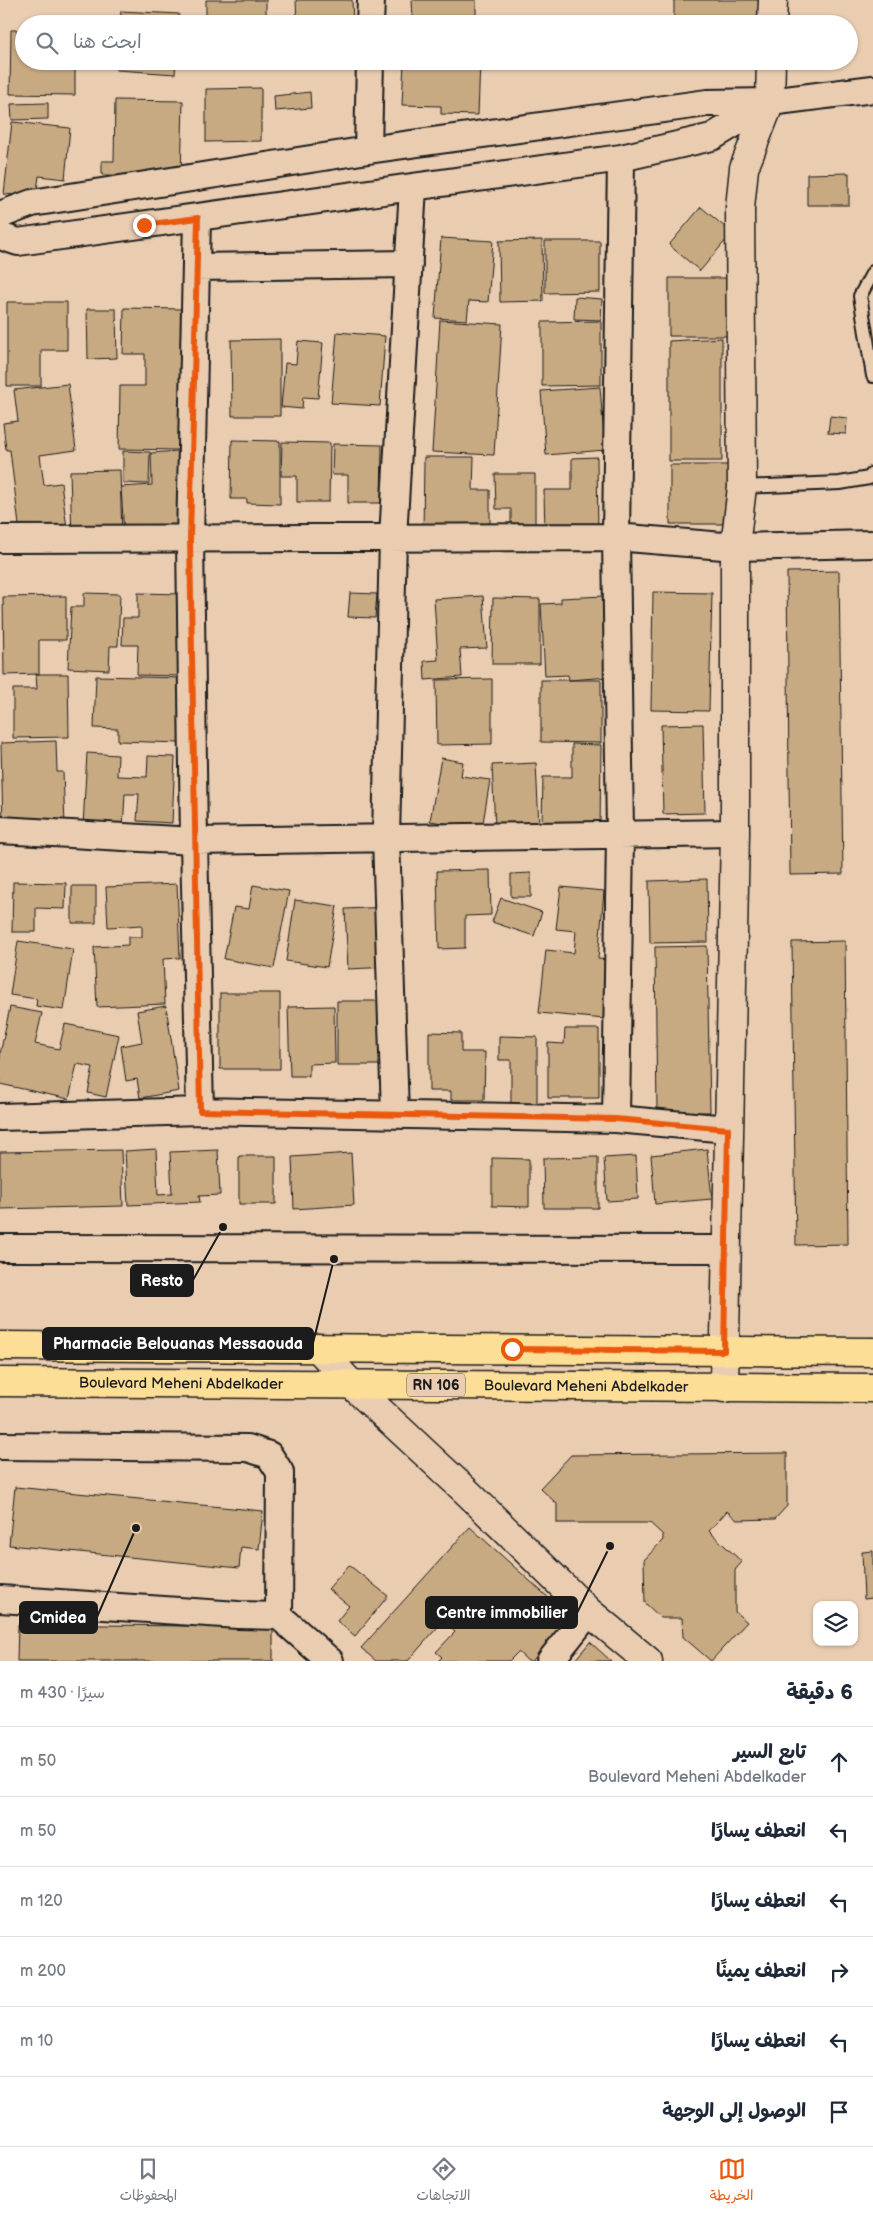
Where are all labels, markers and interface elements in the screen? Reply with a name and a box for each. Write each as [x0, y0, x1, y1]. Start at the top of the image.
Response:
search box [15, 15, 858, 70]
icon: search [33, 29, 61, 57]
text: ابحث هنا [73, 31, 142, 54]
route end [133, 214, 156, 237]
callout: Resto [131, 1265, 193, 1296]
text: Resto [141, 1272, 183, 1291]
callout: Pharmacie Belouanas Messaouda [43, 1328, 313, 1359]
text: Pharmacie Belouanas Messaouda [53, 1335, 303, 1354]
route start [501, 1338, 524, 1361]
street label: Boulevard Meheni Abdelkader [79, 1374, 284, 1394]
road number: RN 106 [407, 1374, 465, 1396]
street label: Boulevard Meheni Abdelkader [484, 1376, 689, 1397]
callout: Centre immobilier [426, 1597, 577, 1628]
map controls [813, 1601, 858, 1646]
button: layers [813, 1601, 858, 1646]
callout: Cmidea [20, 1602, 97, 1633]
text: Centre immobilier [436, 1604, 568, 1623]
text: Cmidea [30, 1609, 86, 1628]
text: 6 دقيقة [786, 1680, 853, 1705]
text: سيرًا · 430 m [20, 1684, 105, 1703]
text: تابع السير [733, 1741, 806, 1764]
icon: ahead [825, 1748, 853, 1776]
text: 50 m [20, 1752, 56, 1771]
text: Boulevard Meheni Abdelkader [588, 1768, 806, 1787]
icon: left [825, 1818, 853, 1846]
text: انعطف يسارًا [711, 1820, 806, 1843]
text: 50 m [20, 1822, 56, 1841]
icon: left [825, 1888, 853, 1916]
text: انعطف يسارًا [711, 1890, 806, 1913]
text: 120 m [20, 1892, 63, 1911]
icon: right [825, 1958, 853, 1986]
text: انعطف يمينًا [716, 1960, 806, 1983]
text: 200 m [20, 1962, 66, 1981]
icon: left [825, 2028, 853, 2056]
text: انعطف يسارًا [711, 2030, 806, 2053]
text: 10 m [20, 2032, 53, 2051]
icon: arrive [825, 2098, 853, 2126]
text: الوصول إلى الوجهة [662, 2100, 806, 2123]
tab: المحفوظات [120, 2155, 177, 2208]
tab: الاتجاهات [416, 2155, 471, 2208]
tab: الخريطة [710, 2155, 753, 2208]

